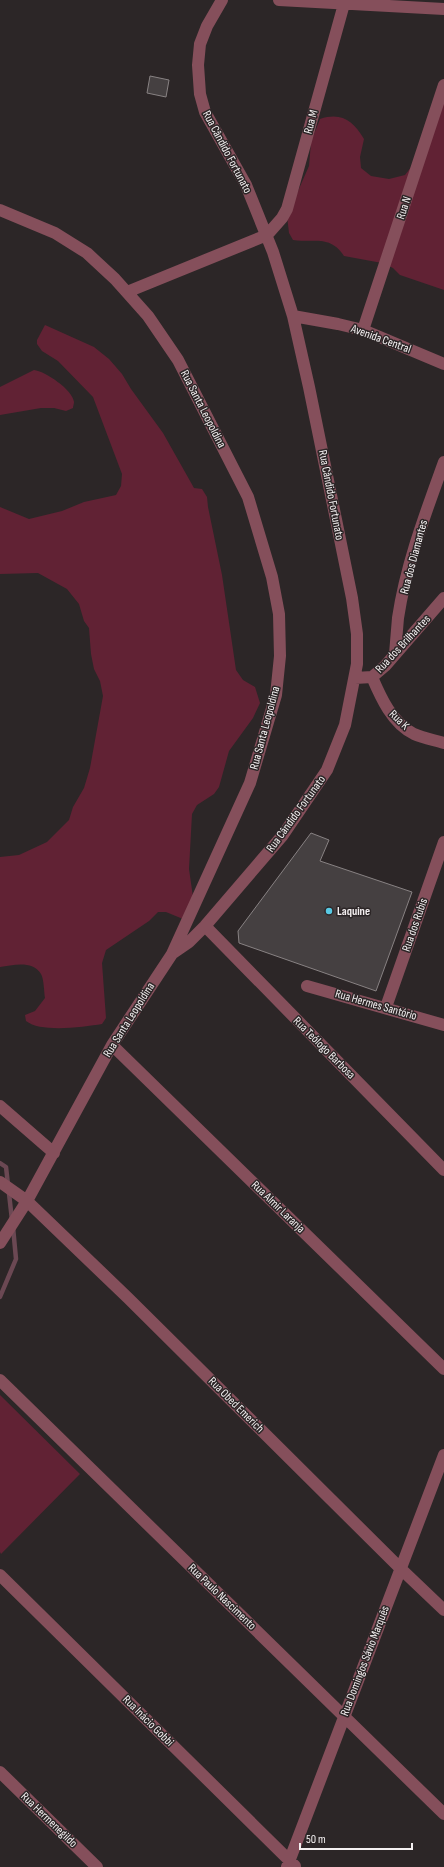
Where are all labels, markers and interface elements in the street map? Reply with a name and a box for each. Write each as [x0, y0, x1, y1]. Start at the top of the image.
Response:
street label: Rua Cândido Fortunato [199, 108, 255, 196]
street label: Rua M [301, 108, 321, 136]
street label: Rua N [393, 195, 415, 221]
street label: Avenida Central [348, 321, 413, 357]
street label: Rua Santa Leopoldina [177, 368, 229, 451]
street label: Rua Cândido Fortunato [315, 449, 347, 541]
street label: Rua dos Diamantes [397, 518, 431, 596]
street label: Rua dos Brilhantes [372, 612, 434, 676]
street label: Rua Santa Leopoldina [247, 684, 283, 771]
street label: Rua K [386, 707, 413, 734]
street label: Rua Cândido Fortunato [263, 773, 329, 855]
street label: Rua dos Rubis [399, 896, 431, 954]
place label: Laquine [337, 904, 370, 919]
marker: Laquine [324, 906, 334, 916]
street label: Rua Santa Leopoldina [100, 979, 158, 1060]
street label: Rua Hermes Santório [333, 986, 419, 1024]
street label: Rua Teólogo Barbosa [290, 1014, 359, 1083]
street label: Rua Almir Laranja [248, 1178, 308, 1237]
street label: Rua Obed Emerich [205, 1374, 267, 1436]
street label: Rua Paulo Nascimento [185, 1561, 259, 1633]
street label: Rua Domingos Sávio Marquês [337, 1604, 393, 1718]
street label: Rua Inácio Gobbi [119, 1692, 177, 1750]
street label: Rua Hermenegildo [17, 1789, 81, 1851]
scale bar [300, 1825, 412, 1851]
text: 50 m [306, 1832, 326, 1847]

